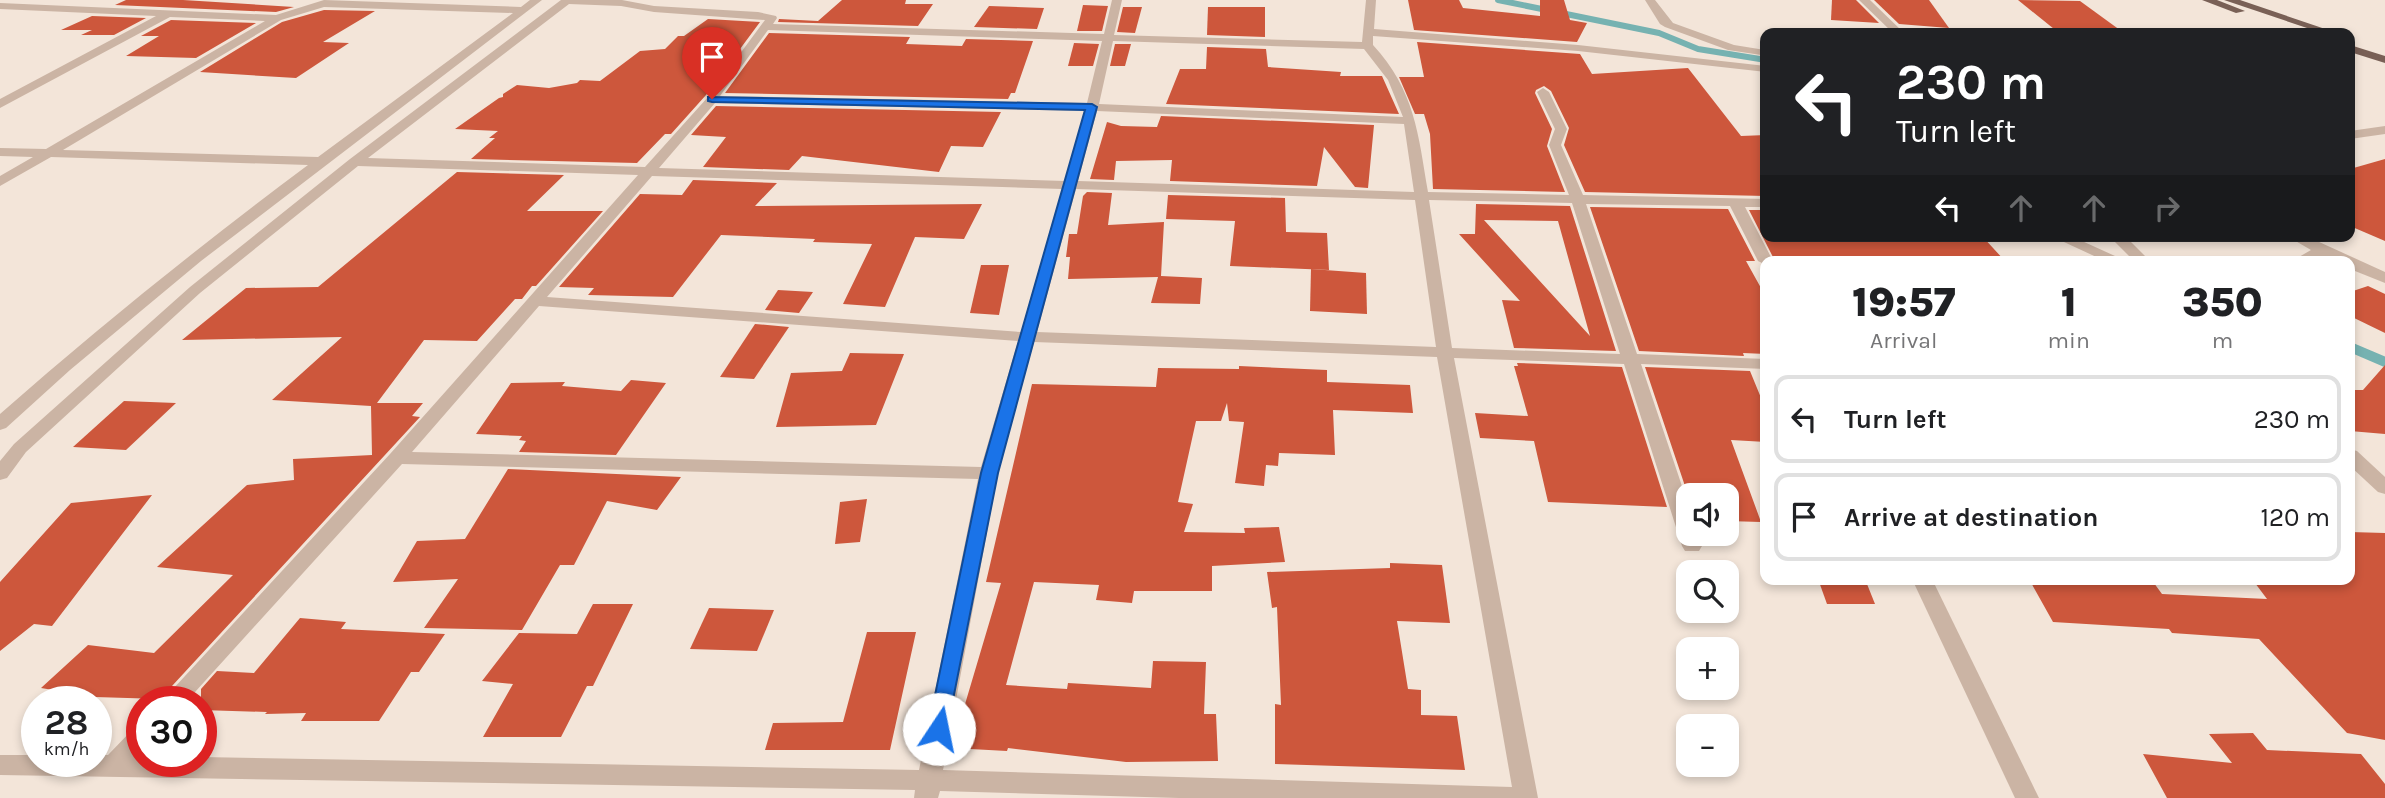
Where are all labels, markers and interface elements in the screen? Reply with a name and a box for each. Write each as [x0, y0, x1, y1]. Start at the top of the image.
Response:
pin [682, 27, 742, 99]
icon: arrive [693, 38, 731, 76]
text: 230 m [1896, 54, 2046, 111]
icon: left [1781, 56, 1872, 147]
text: Turn left [1896, 113, 2016, 150]
icon: left [1929, 189, 1967, 227]
icon: ahead [2002, 189, 2040, 227]
icon: ahead [2075, 189, 2113, 227]
icon: right [2148, 189, 2186, 227]
text: 19:57 [1852, 277, 1956, 327]
text: 1 [2061, 277, 2077, 327]
text: 350 [2182, 277, 2263, 327]
text: Arrival [1870, 327, 1937, 354]
text: min [2048, 327, 2090, 354]
text: m [2212, 327, 2233, 354]
icon: left [1785, 400, 1823, 438]
text: Turn left [1844, 404, 1946, 435]
text: 230 m [2254, 404, 2330, 435]
map controls [1676, 483, 1739, 777]
button: sound [1676, 483, 1739, 546]
icon: arrive [1785, 498, 1823, 536]
text: Arrive at destination [1844, 502, 2098, 533]
text: 120 m [2260, 502, 2330, 533]
button: search [1676, 560, 1739, 623]
button: + [1676, 637, 1739, 700]
speed limit sign: 30 [126, 686, 217, 777]
position arrow [902, 692, 976, 766]
text: 28 [45, 702, 88, 743]
button: − [1676, 714, 1739, 777]
text: km/h [44, 738, 89, 760]

